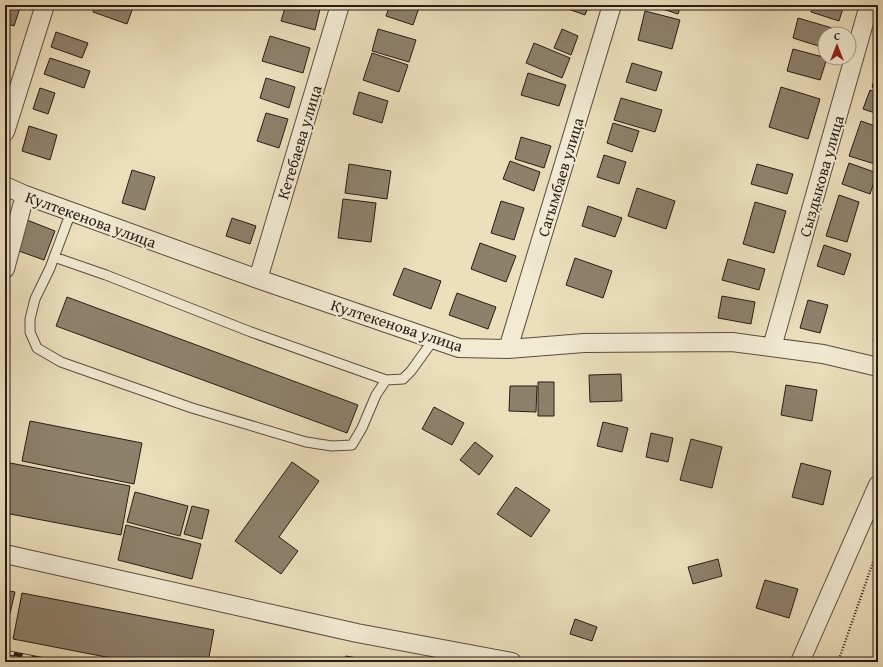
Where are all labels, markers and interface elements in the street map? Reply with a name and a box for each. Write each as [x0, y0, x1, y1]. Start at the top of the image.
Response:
north arrow [817, 26, 857, 66]
text: С [834, 28, 840, 44]
street label: Кетебаева улица [270, 82, 328, 202]
street label: Сыздыкова улица [792, 112, 850, 240]
street label: Сагымбаев улица [530, 114, 590, 240]
street label: Култекенова улица [22, 184, 160, 254]
street label: Култекенова улица [328, 292, 466, 358]

